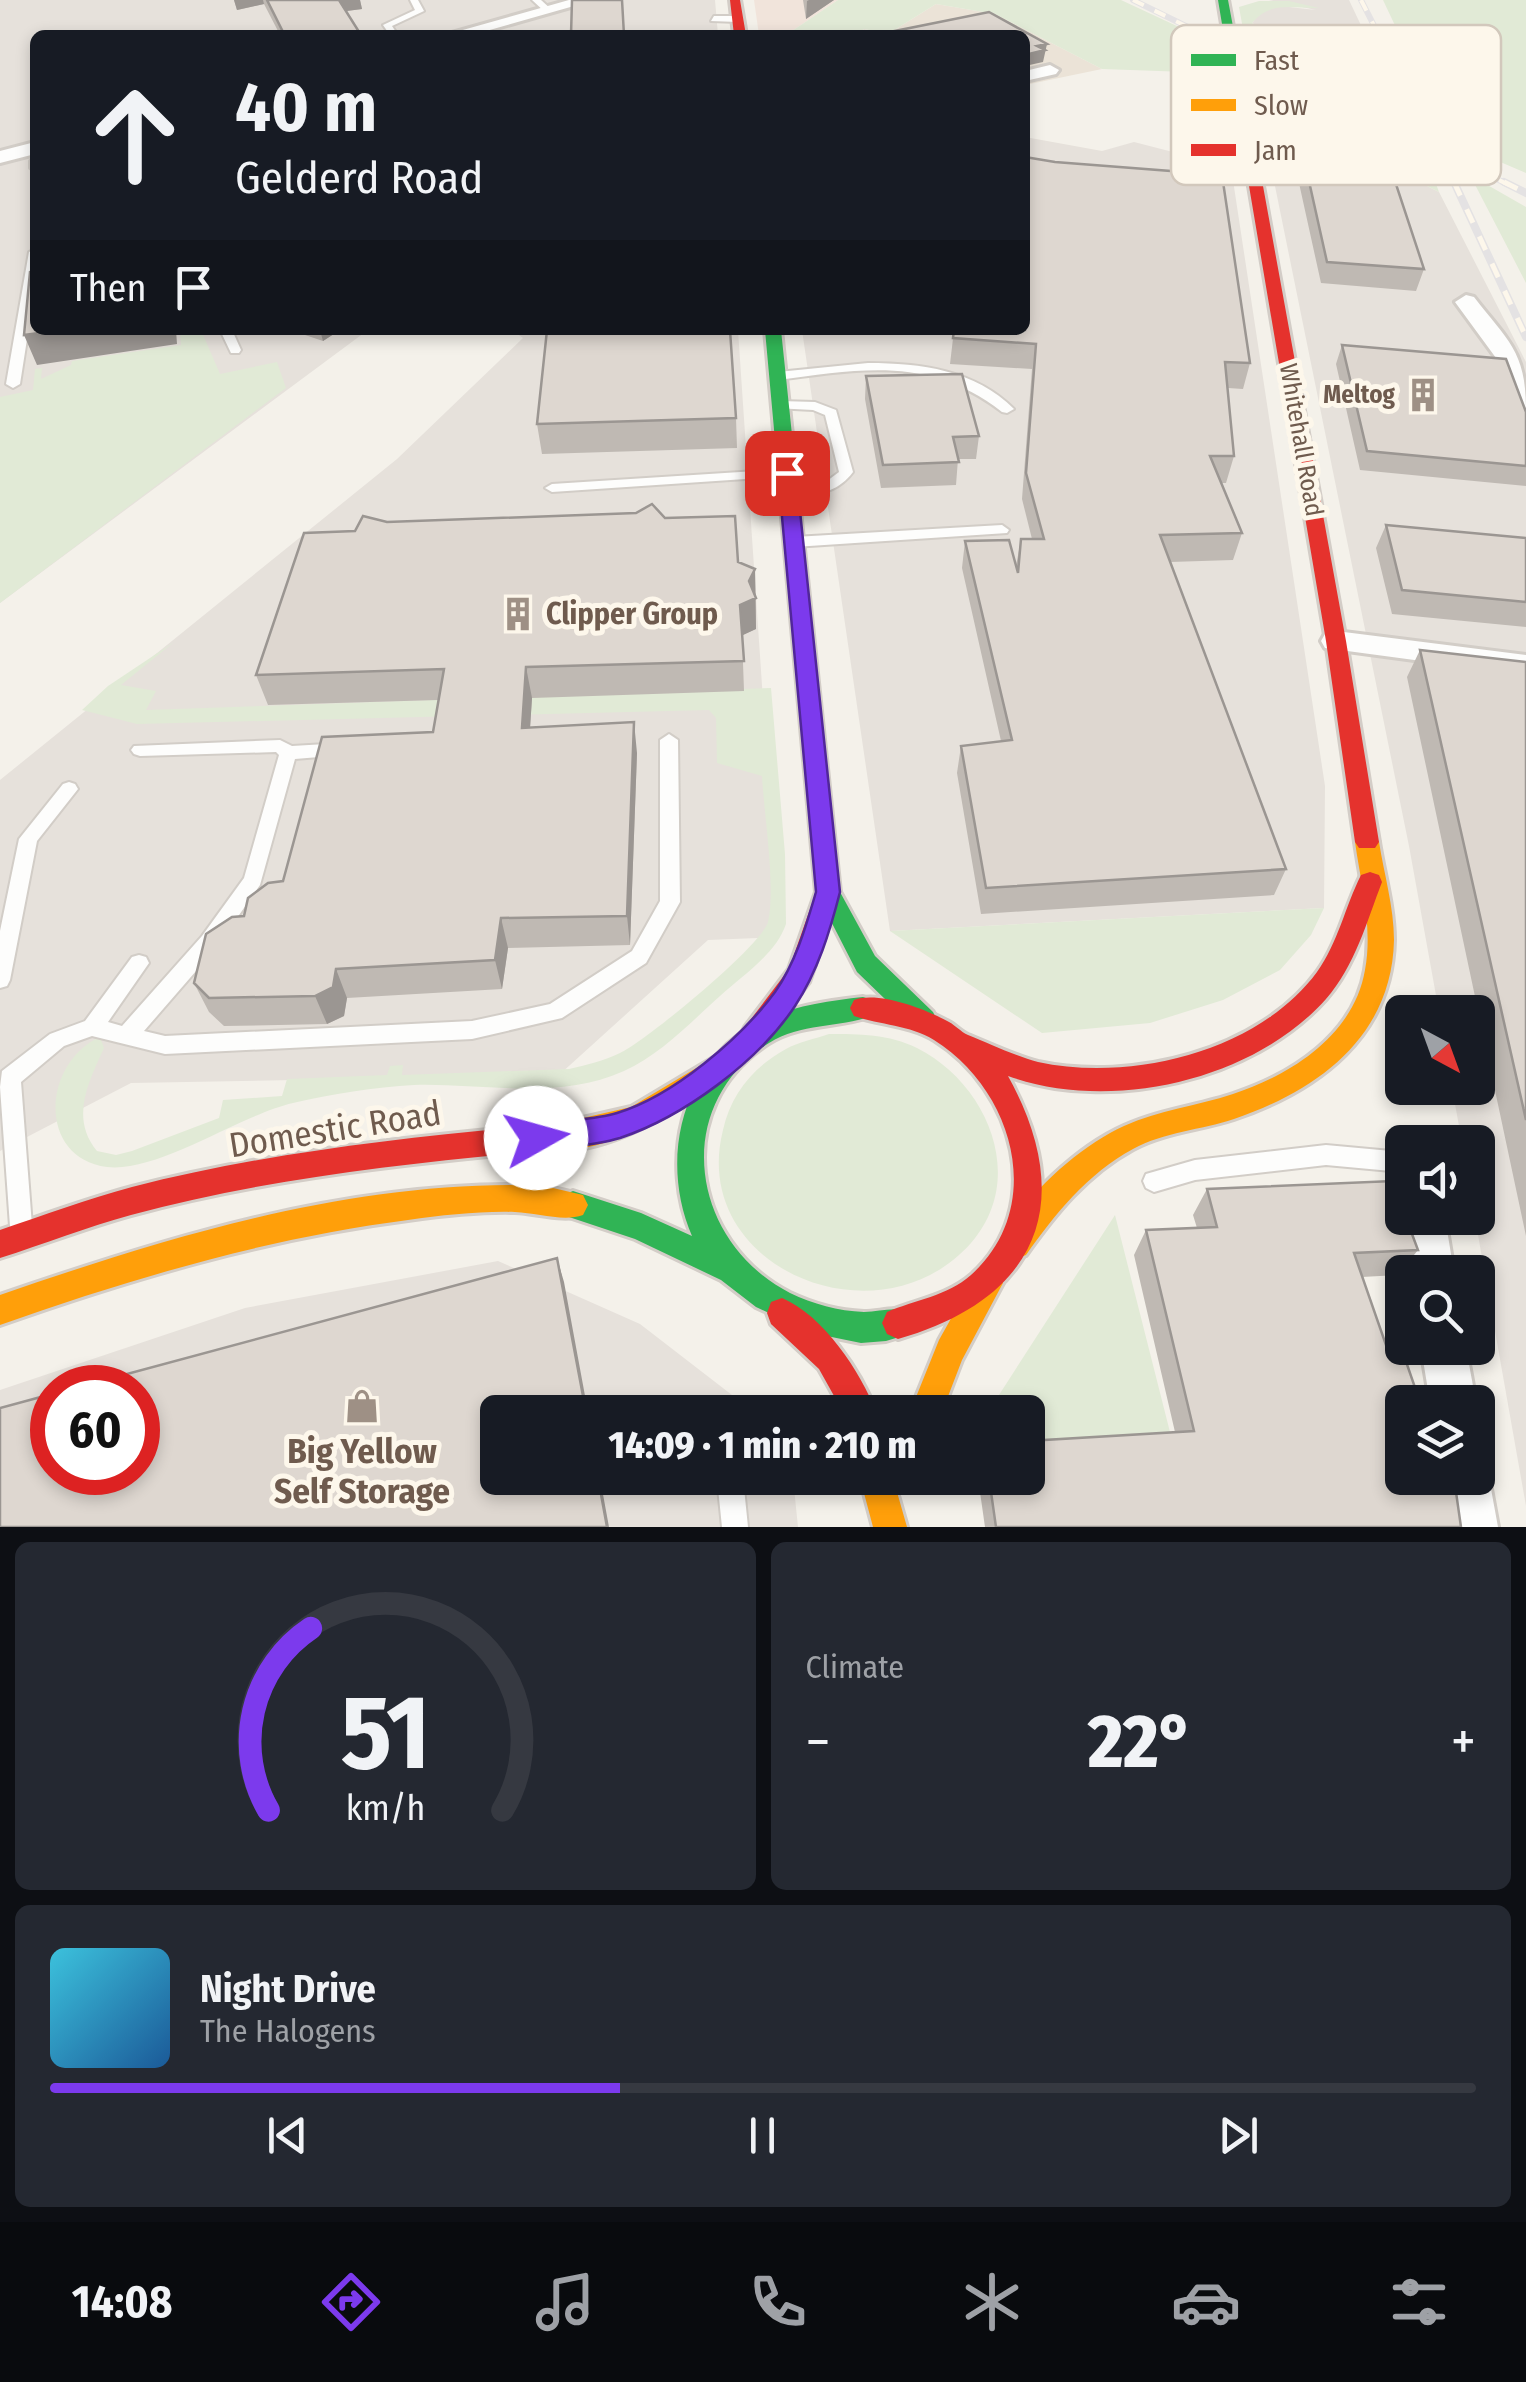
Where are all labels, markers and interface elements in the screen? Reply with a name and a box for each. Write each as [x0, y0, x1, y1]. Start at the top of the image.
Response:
legend [1171, 25, 1501, 185]
text: Fast [1254, 44, 1300, 77]
text: 40 m [235, 66, 377, 150]
icon: ahead [70, 70, 200, 200]
text: Slow [1254, 89, 1308, 122]
text: Jam [1254, 134, 1297, 167]
text: Gelderd Road [235, 151, 483, 205]
icon: arrive [166, 260, 221, 315]
text: Then [70, 265, 146, 311]
street label: Whitehall Road [1273, 361, 1329, 519]
building icon: Meltog [1404, 376, 1442, 414]
place label: Meltog [1323, 380, 1396, 410]
pin [745, 431, 830, 516]
icon: arrive [760, 446, 815, 501]
building icon: Clipper Group [499, 595, 537, 633]
place label: Clipper Group [546, 596, 718, 632]
north arrow [1385, 995, 1495, 1105]
map controls [1385, 995, 1495, 1495]
position arrow [484, 1086, 588, 1190]
street label: Domestic Road [226, 1092, 444, 1166]
button: sound [1385, 1125, 1495, 1235]
button: search [1385, 1255, 1495, 1365]
speed limit sign: 60 [30, 1365, 160, 1495]
button: layers [1385, 1385, 1495, 1495]
shop icon: Big Yellow Self Storage [343, 1387, 381, 1425]
text: 14:09 · 1 min · 210 m [609, 1422, 916, 1468]
place label: Big Yellow Self Storage [274, 1430, 450, 1512]
text: Climate [806, 1648, 904, 1686]
text: 51 [341, 1671, 430, 1796]
text: 22° [1088, 1697, 1193, 1787]
text: − [806, 1709, 830, 1775]
text: + [1451, 1709, 1476, 1775]
text: km/h [345, 1787, 425, 1829]
text: Night Drive [200, 1966, 376, 2012]
text: The Halogens [200, 2012, 376, 2050]
icon: previous [260, 2108, 315, 2163]
icon: pause [735, 2108, 790, 2163]
icon: next [1211, 2108, 1266, 2163]
icon: directions [316, 2267, 386, 2337]
icon: music [530, 2267, 600, 2337]
icon: phone [743, 2267, 813, 2337]
icon: climate [957, 2267, 1027, 2337]
icon: car [1171, 2267, 1241, 2337]
icon: filters [1384, 2267, 1454, 2337]
text: 14:08 [72, 2275, 173, 2329]

